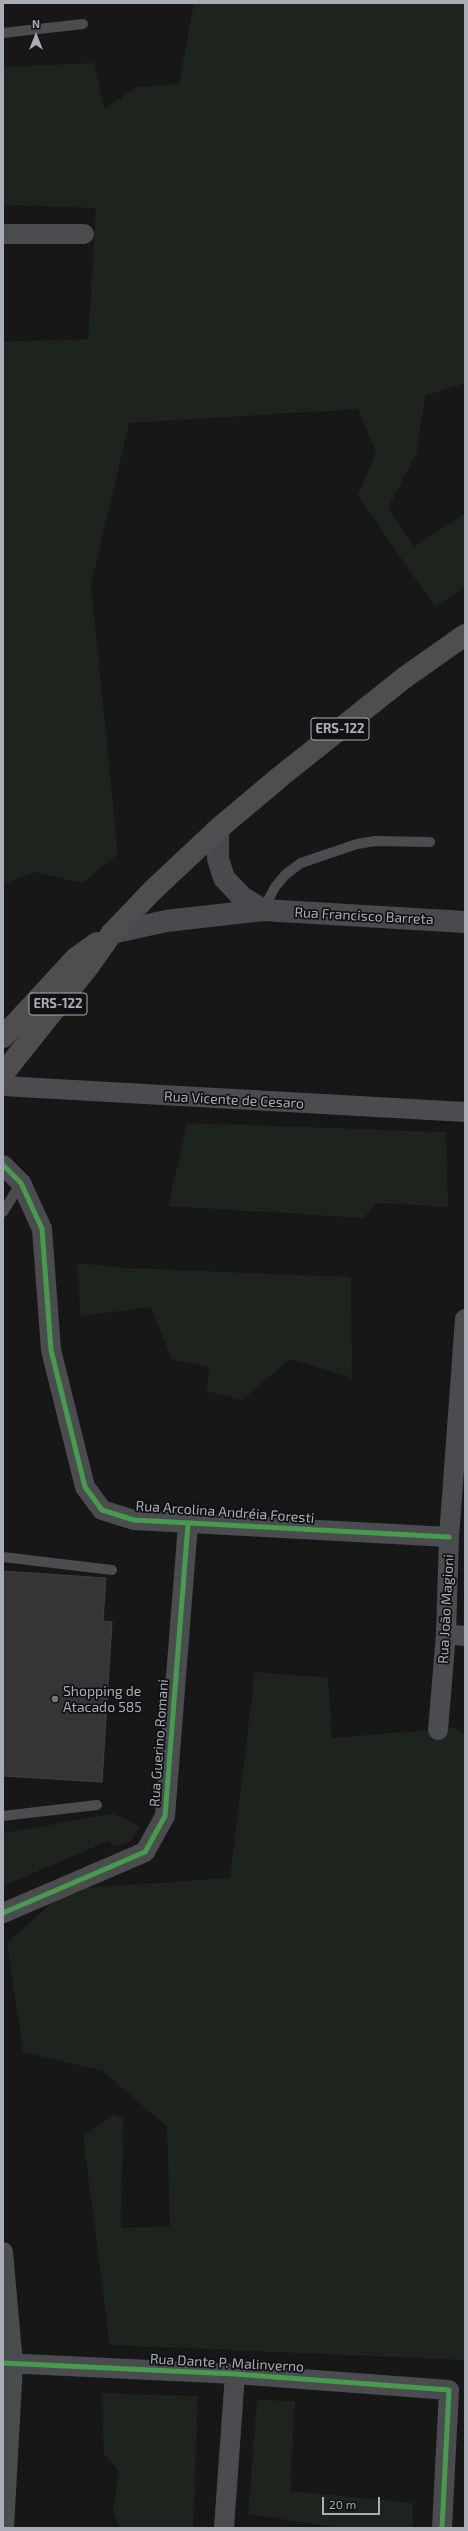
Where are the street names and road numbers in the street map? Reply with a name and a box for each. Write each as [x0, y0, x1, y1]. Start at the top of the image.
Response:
road number: ERS-122 [311, 718, 369, 740]
street label: Rua Francisco Barreta [294, 904, 434, 928]
road number: ERS-122 [29, 993, 87, 1015]
street label: Rua Vicente de Cesaro [164, 1088, 304, 1112]
street label: Rua Arcolina Andréia Foresti [135, 1497, 315, 1527]
street label: Rua João Magioni [435, 1554, 457, 1664]
street label: Rua Guerino Romani [146, 1679, 172, 1807]
street label: Rua Dante P. Malinverno [150, 2351, 304, 2375]

